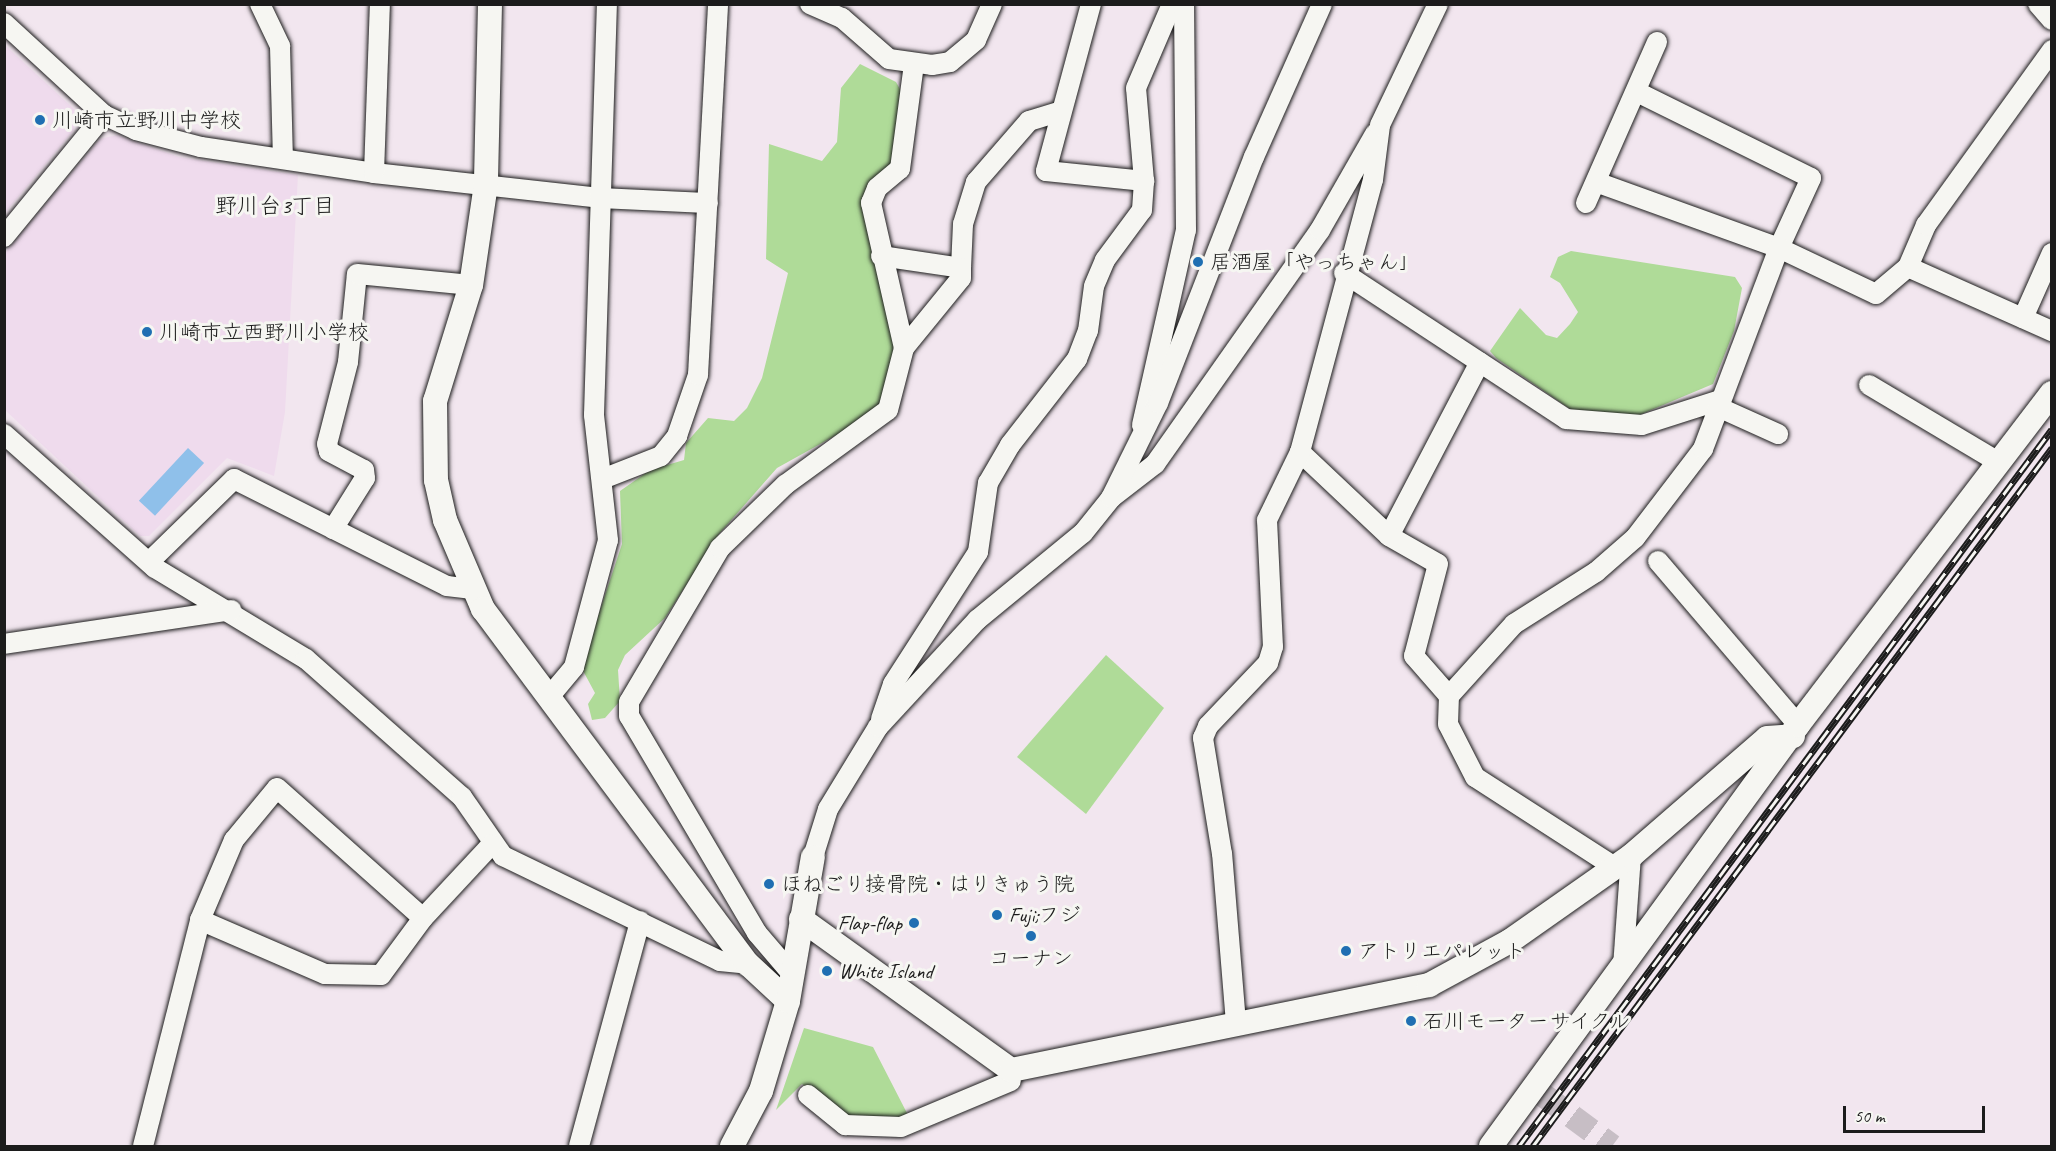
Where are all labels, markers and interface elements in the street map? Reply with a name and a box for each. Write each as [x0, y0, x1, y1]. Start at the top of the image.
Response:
place label: 川崎市立野川中学校 [52, 107, 241, 133]
marker: 川崎市立野川中学校 [33, 113, 47, 127]
district label: 野川台3丁目 [215, 194, 335, 220]
place label: 居酒屋「やっちゃん」 [1210, 249, 1420, 275]
marker: 居酒屋「やっちゃん」 [1191, 255, 1205, 269]
place label: 川崎市立西野川小学校 [159, 319, 369, 345]
marker: 川崎市立西野川小学校 [140, 325, 154, 339]
place label: ほねごり接骨院・はりきゅう院 [781, 871, 1075, 897]
marker: ほねごり接骨院・はりきゅう院 [762, 877, 776, 891]
place label: Fuji;フジ [1009, 902, 1080, 928]
marker: Fuji;フジ [990, 908, 1004, 922]
place label: Flap-flap [838, 910, 902, 936]
marker: Flap-flap [907, 916, 921, 930]
marker: コーナン [1024, 929, 1038, 943]
place label: アトリエパレット [1358, 938, 1526, 964]
marker: アトリエパレット [1339, 944, 1353, 958]
place label: コーナン [989, 945, 1073, 971]
place label: White Island [839, 958, 933, 984]
marker: White Island [820, 964, 834, 978]
place label: 石川モーターサイクル [1423, 1008, 1633, 1034]
marker: 石川モーターサイクル [1404, 1014, 1418, 1028]
scale bar [1846, 1094, 1988, 1132]
text: 50 m [1854, 1105, 1885, 1127]

